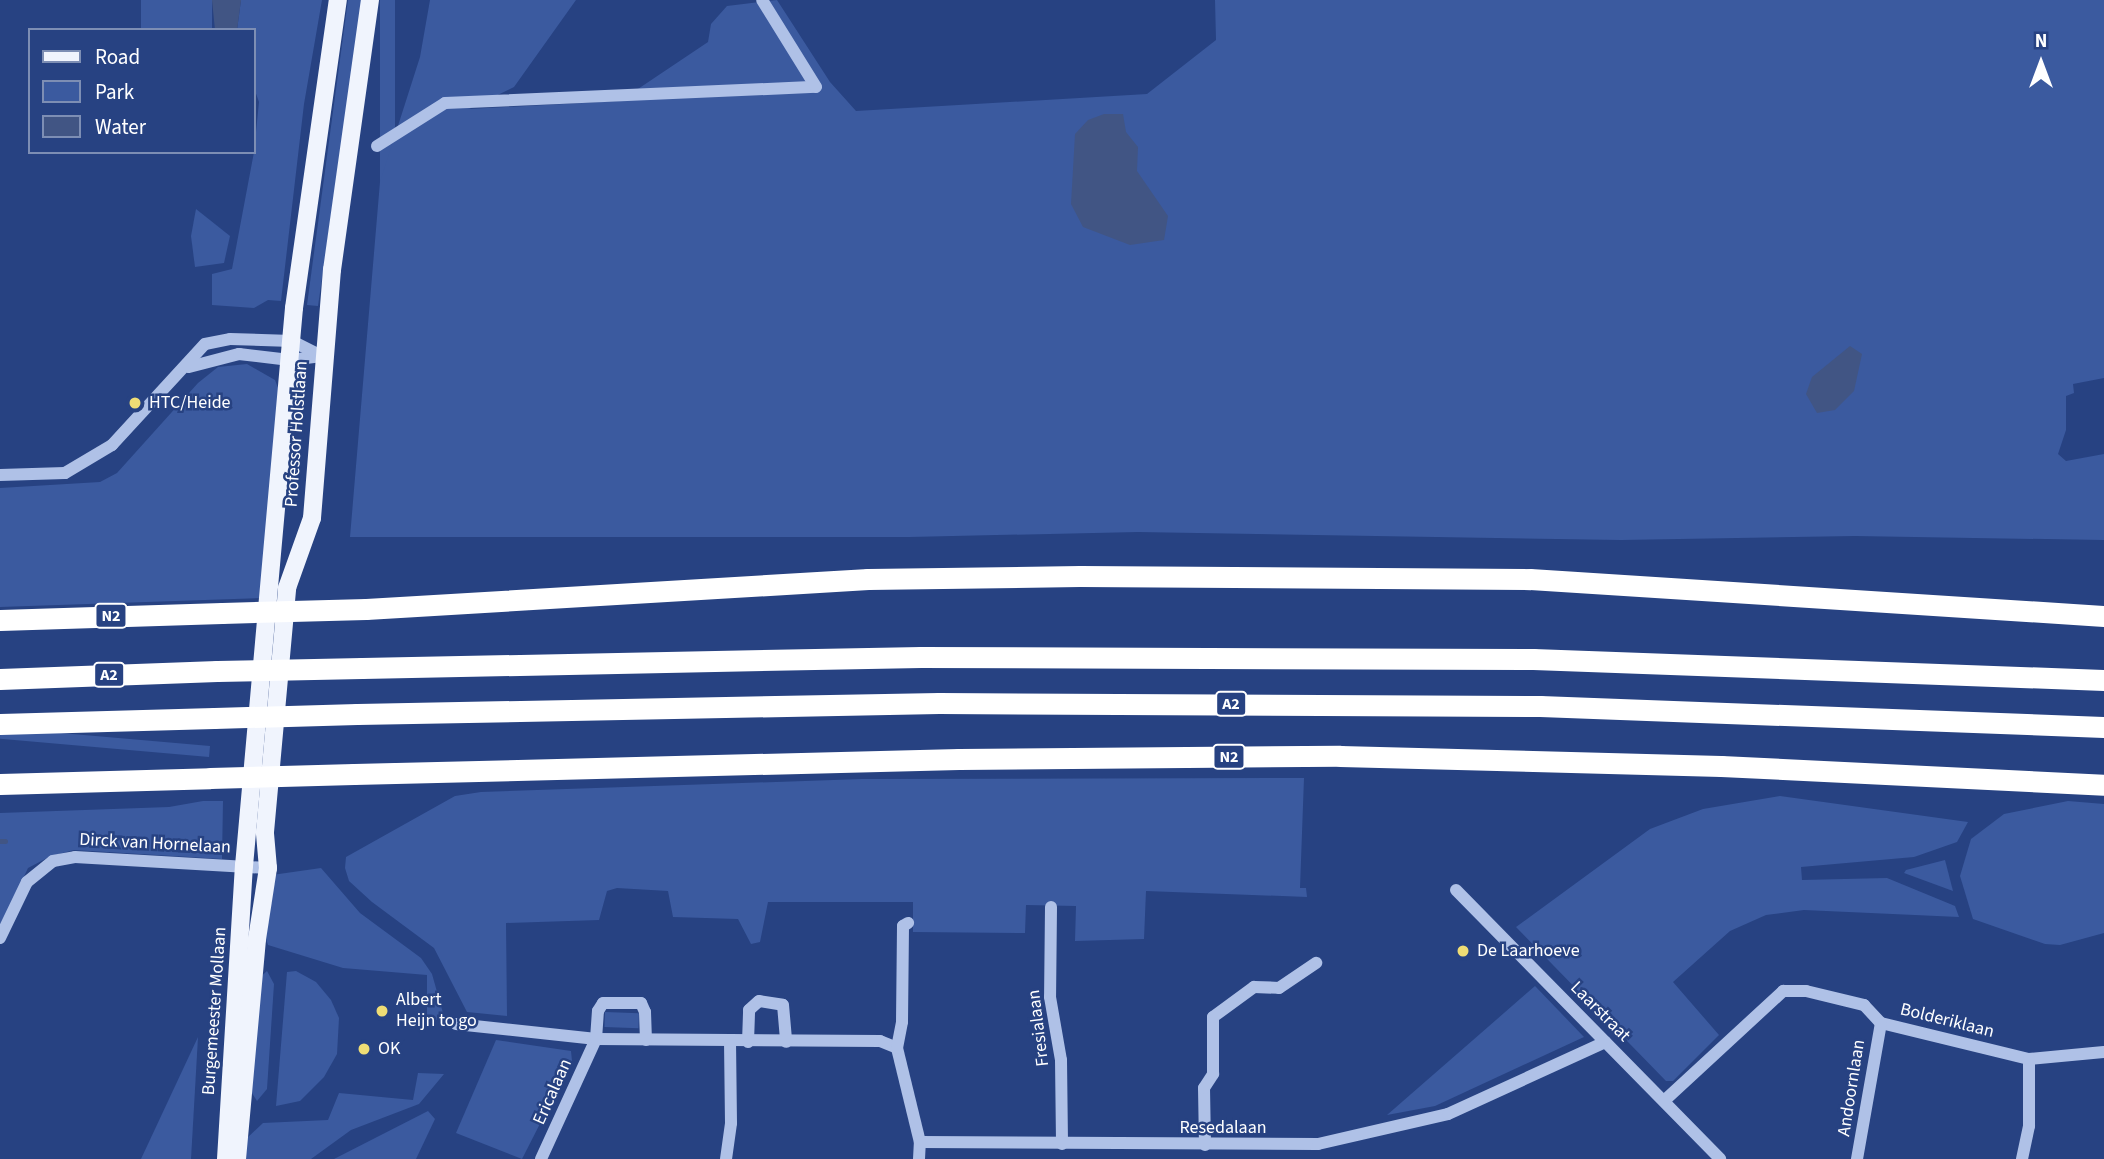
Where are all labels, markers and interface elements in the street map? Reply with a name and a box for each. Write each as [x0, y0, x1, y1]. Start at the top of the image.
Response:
legend [28, 28, 256, 154]
north arrow [2006, 28, 2076, 98]
text: N [2035, 28, 2047, 55]
text: Road [95, 42, 140, 72]
text: Park [95, 77, 134, 107]
text: Water [95, 112, 146, 142]
street label: Professor Holstlaan [281, 360, 313, 508]
place label: HTC/Heide [149, 392, 231, 414]
marker: HTC/Heide [127, 395, 143, 411]
road number: N2 [94, 604, 128, 628]
road number: A2 [92, 662, 126, 688]
road number: A2 [1214, 692, 1248, 716]
road number: N2 [1212, 744, 1246, 770]
street label: Dirck van Hornelaan [79, 829, 231, 859]
street label: Burgemeester Mollaan [198, 926, 232, 1096]
place label: De Laarhoeve [1477, 940, 1580, 962]
marker: De Laarhoeve [1455, 943, 1471, 959]
street label: Laarstraat [1565, 977, 1635, 1047]
street label: Fresialaan [1024, 988, 1054, 1068]
place label: Albert Heijn to go [396, 990, 477, 1032]
street label: Bolderiklaan [1898, 999, 1996, 1043]
marker: Albert Heijn to go [374, 1003, 390, 1019]
place label: OK [378, 1038, 400, 1060]
street label: Andoornlaan [1834, 1038, 1870, 1138]
marker: OK [356, 1041, 372, 1057]
street label: Ericalaan [529, 1056, 577, 1128]
street label: Resedalaan [1179, 1117, 1267, 1139]

